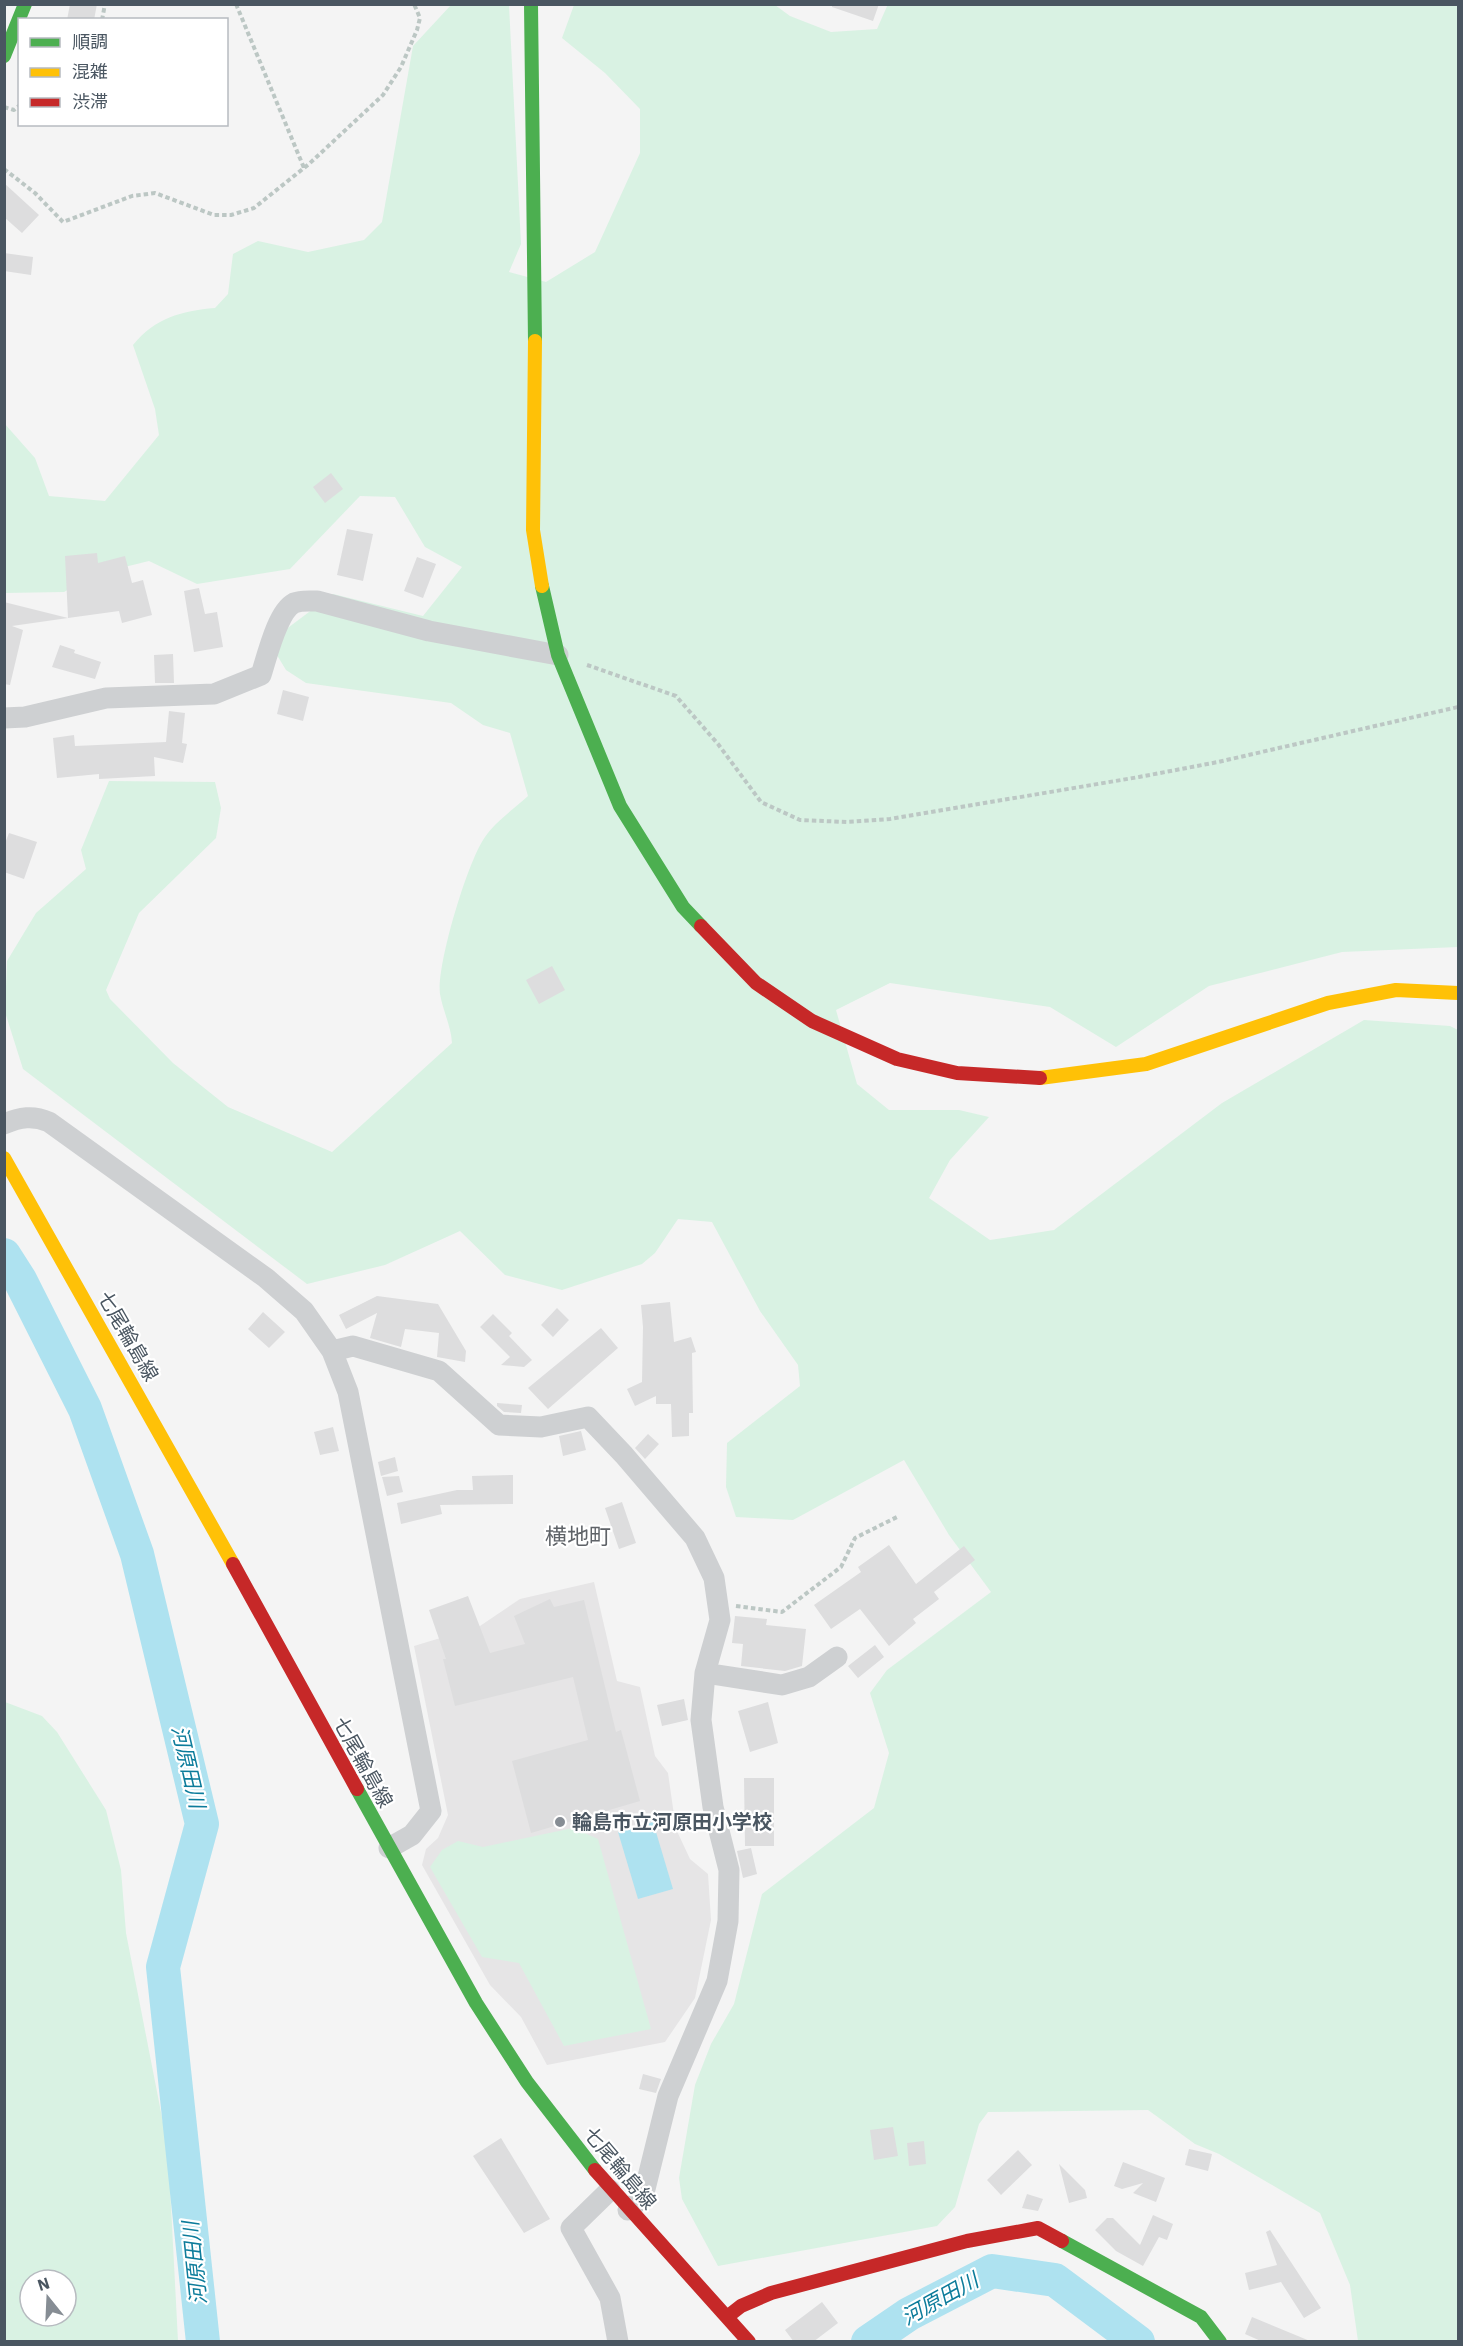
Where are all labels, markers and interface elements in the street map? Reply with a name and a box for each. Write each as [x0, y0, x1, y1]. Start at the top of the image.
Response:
legend [18, 18, 228, 126]
text: 順調 [72, 30, 108, 53]
text: 混雑 [72, 60, 108, 83]
text: 渋滞 [72, 90, 108, 113]
street label: 七尾輪島線 [92, 1286, 165, 1386]
district label: 横地町 [545, 1521, 611, 1550]
street label: 七尾輪島線 [327, 1711, 399, 1812]
water label: 河原田川 [166, 1723, 213, 1813]
place label: 輪島市立河原田小学校 [572, 1808, 772, 1835]
marker: 輪島市立河原田小学校 [553, 1815, 567, 1829]
street label: 七尾輪島線 [578, 2121, 663, 2215]
water label: 河原田川 [175, 2218, 212, 2306]
water label: 河原田川 [896, 2265, 985, 2331]
north arrow [18, 2268, 78, 2328]
text: N [35, 2272, 52, 2295]

